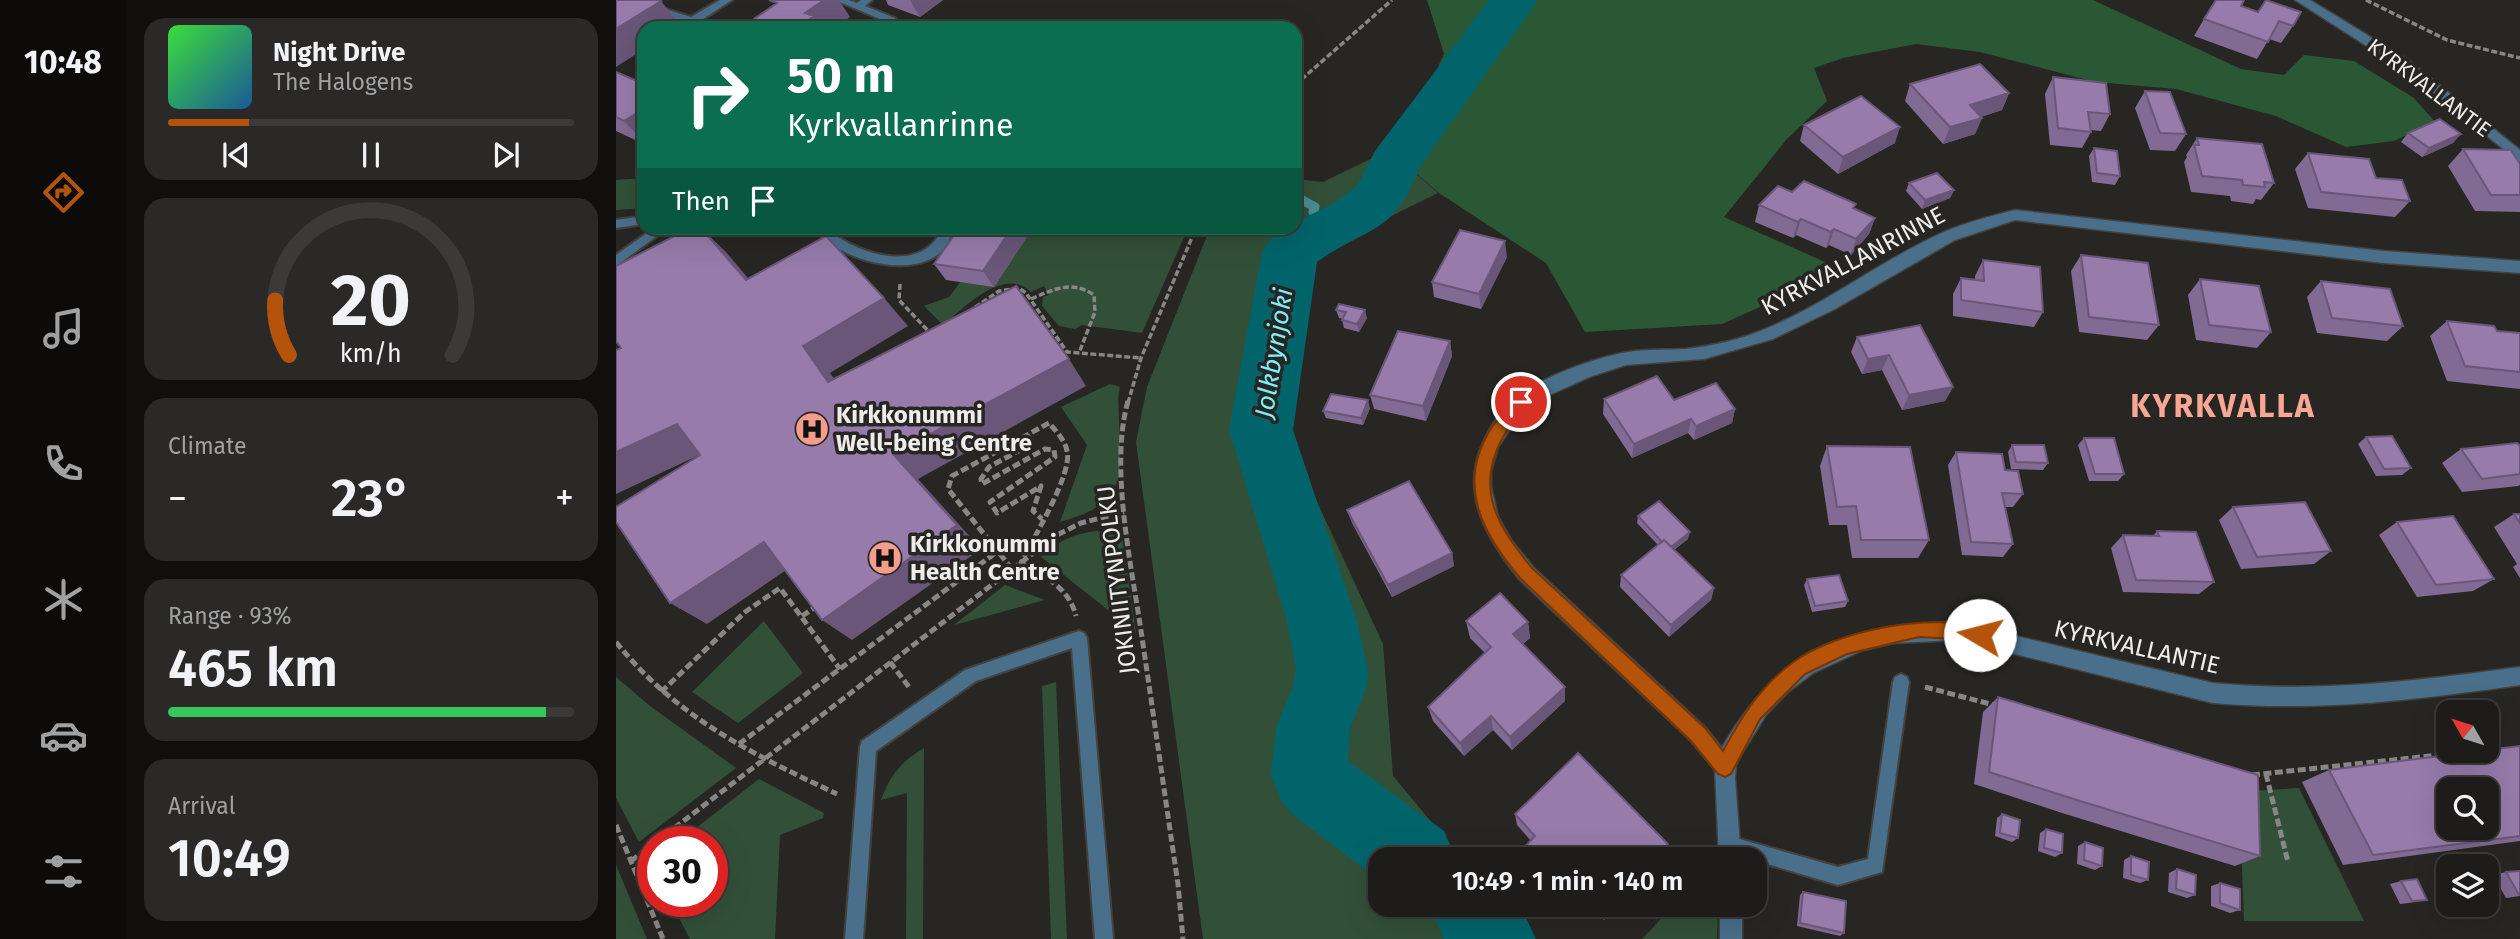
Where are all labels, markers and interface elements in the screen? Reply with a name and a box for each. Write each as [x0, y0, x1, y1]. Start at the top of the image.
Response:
street label: KYRKVALLANTIE [2362, 33, 2496, 143]
text: Night Drive [273, 37, 405, 68]
text: 10:48 [24, 43, 102, 81]
text: 50 m [787, 46, 895, 105]
icon: right [672, 49, 763, 140]
text: The Halogens [273, 68, 413, 96]
text: Kyrkvallanrinne [787, 106, 1013, 144]
icon: previous [217, 136, 255, 174]
icon: pause [352, 136, 390, 174]
icon: next [487, 136, 525, 174]
icon: directions [39, 168, 88, 217]
icon: arrive [744, 182, 782, 220]
text: Then [672, 186, 730, 217]
street label: KYRKVALLANRINNE [1756, 201, 1950, 321]
text: 20 [331, 258, 411, 345]
water label: Jolkbynjoki [1248, 286, 1300, 422]
icon: music [39, 304, 88, 353]
text: km/h [340, 339, 402, 369]
pin [1491, 372, 1551, 432]
icon: arrive [1502, 383, 1540, 421]
district label: KYRKVALLA [2130, 387, 2316, 425]
place label: Kirkkonummi Well-being Centre [836, 401, 1032, 457]
hospital icon: Kirkkonummi Well-being Centre [793, 410, 831, 448]
text: Climate [168, 432, 247, 460]
icon: phone [39, 439, 88, 488]
text: 23° [331, 467, 411, 530]
text: − [168, 475, 187, 521]
text: + [555, 475, 574, 521]
street label: JOKINIITYNPOLKU [1092, 484, 1142, 676]
place label: Kirkkonummi Health Centre [910, 530, 1060, 586]
hospital icon: Kirkkonummi Health Centre [866, 539, 904, 577]
icon: climate [39, 575, 88, 624]
position arrow [1943, 598, 2017, 672]
text: Range · 93% [168, 602, 292, 630]
street label: KYRKVALLANTIE [2051, 614, 2223, 680]
text: 465 km [168, 637, 338, 700]
north arrow [2436, 700, 2499, 763]
map controls [2436, 700, 2499, 917]
icon: car [39, 711, 88, 760]
button: search [2436, 777, 2499, 840]
text: Arrival [168, 792, 235, 820]
speed limit sign: 30 [637, 826, 728, 917]
text: 10:49 [168, 827, 291, 890]
icon: filters [39, 847, 88, 896]
button: layers [2436, 854, 2499, 917]
text: 10:49 · 1 min · 140 m [1452, 866, 1683, 897]

